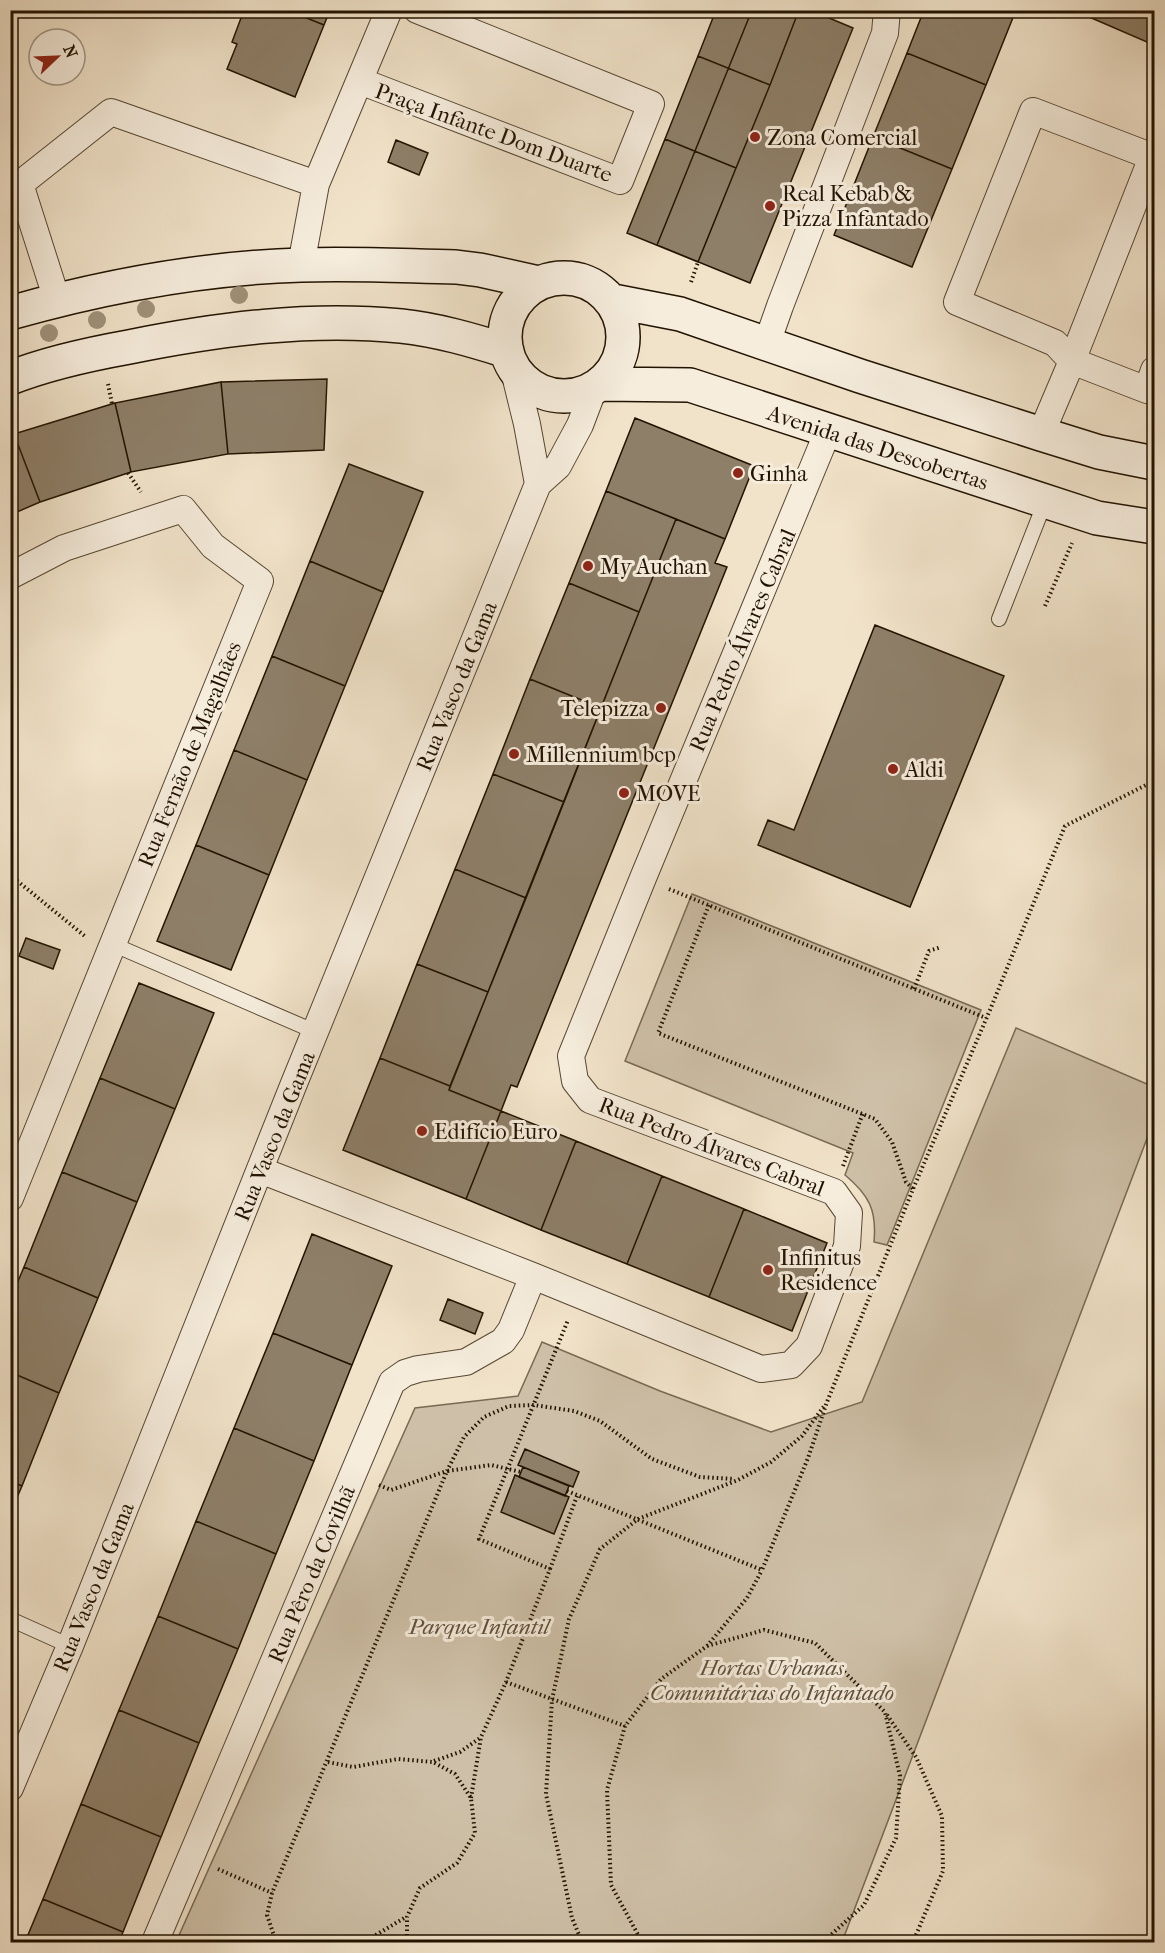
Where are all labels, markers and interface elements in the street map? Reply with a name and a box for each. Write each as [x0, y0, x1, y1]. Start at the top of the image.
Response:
north arrow [27, 27, 87, 87]
text: N [59, 42, 82, 61]
street label: Praça Infante Dom Duarte [371, 78, 616, 188]
place label: Zona Comercial [767, 125, 917, 151]
marker: Zona Comercial [748, 130, 762, 144]
place label: Real Kebab & Pizza Infantado [782, 181, 929, 232]
marker: Real Kebab & Pizza Infantado [763, 199, 777, 213]
street label: Avenida das Descobertas [763, 400, 991, 496]
place label: Ginha [750, 461, 808, 487]
marker: Ginha [731, 466, 745, 480]
street label: Rua Pedro Álvares Cabral [683, 525, 802, 756]
place label: My Auchan [600, 554, 708, 580]
marker: My Auchan [581, 559, 595, 573]
street label: Rua Vasco da Gama [411, 597, 503, 775]
street label: Rua Fernão de Magalhães [133, 638, 247, 871]
place label: Telepizza [560, 696, 650, 722]
marker: Telepizza [654, 701, 668, 715]
place label: Millennium bcp [526, 742, 676, 768]
marker: Millennium bcp [507, 747, 521, 761]
place label: Aldi [904, 757, 944, 783]
marker: Aldi [886, 762, 900, 776]
place label: MOVE [636, 781, 701, 807]
marker: MOVE [617, 786, 631, 800]
street label: Rua Vasco da Gama [229, 1047, 321, 1225]
street label: Rua Pedro Álvares Cabral [595, 1091, 829, 1202]
place label: Edifício Euro [434, 1119, 558, 1145]
marker: Edifício Euro [415, 1124, 429, 1138]
place label: Infinitus Residence [780, 1245, 877, 1296]
marker: Infinitus Residence [761, 1263, 775, 1277]
street label: Rua Pêro da Covilhã [263, 1481, 361, 1667]
street label: Rua Vasco da Gama [48, 1498, 140, 1676]
park label: Parque Infantil [408, 1614, 552, 1640]
park label: Hortas Urbanas Comunitárias do Infantado [650, 1655, 894, 1706]

